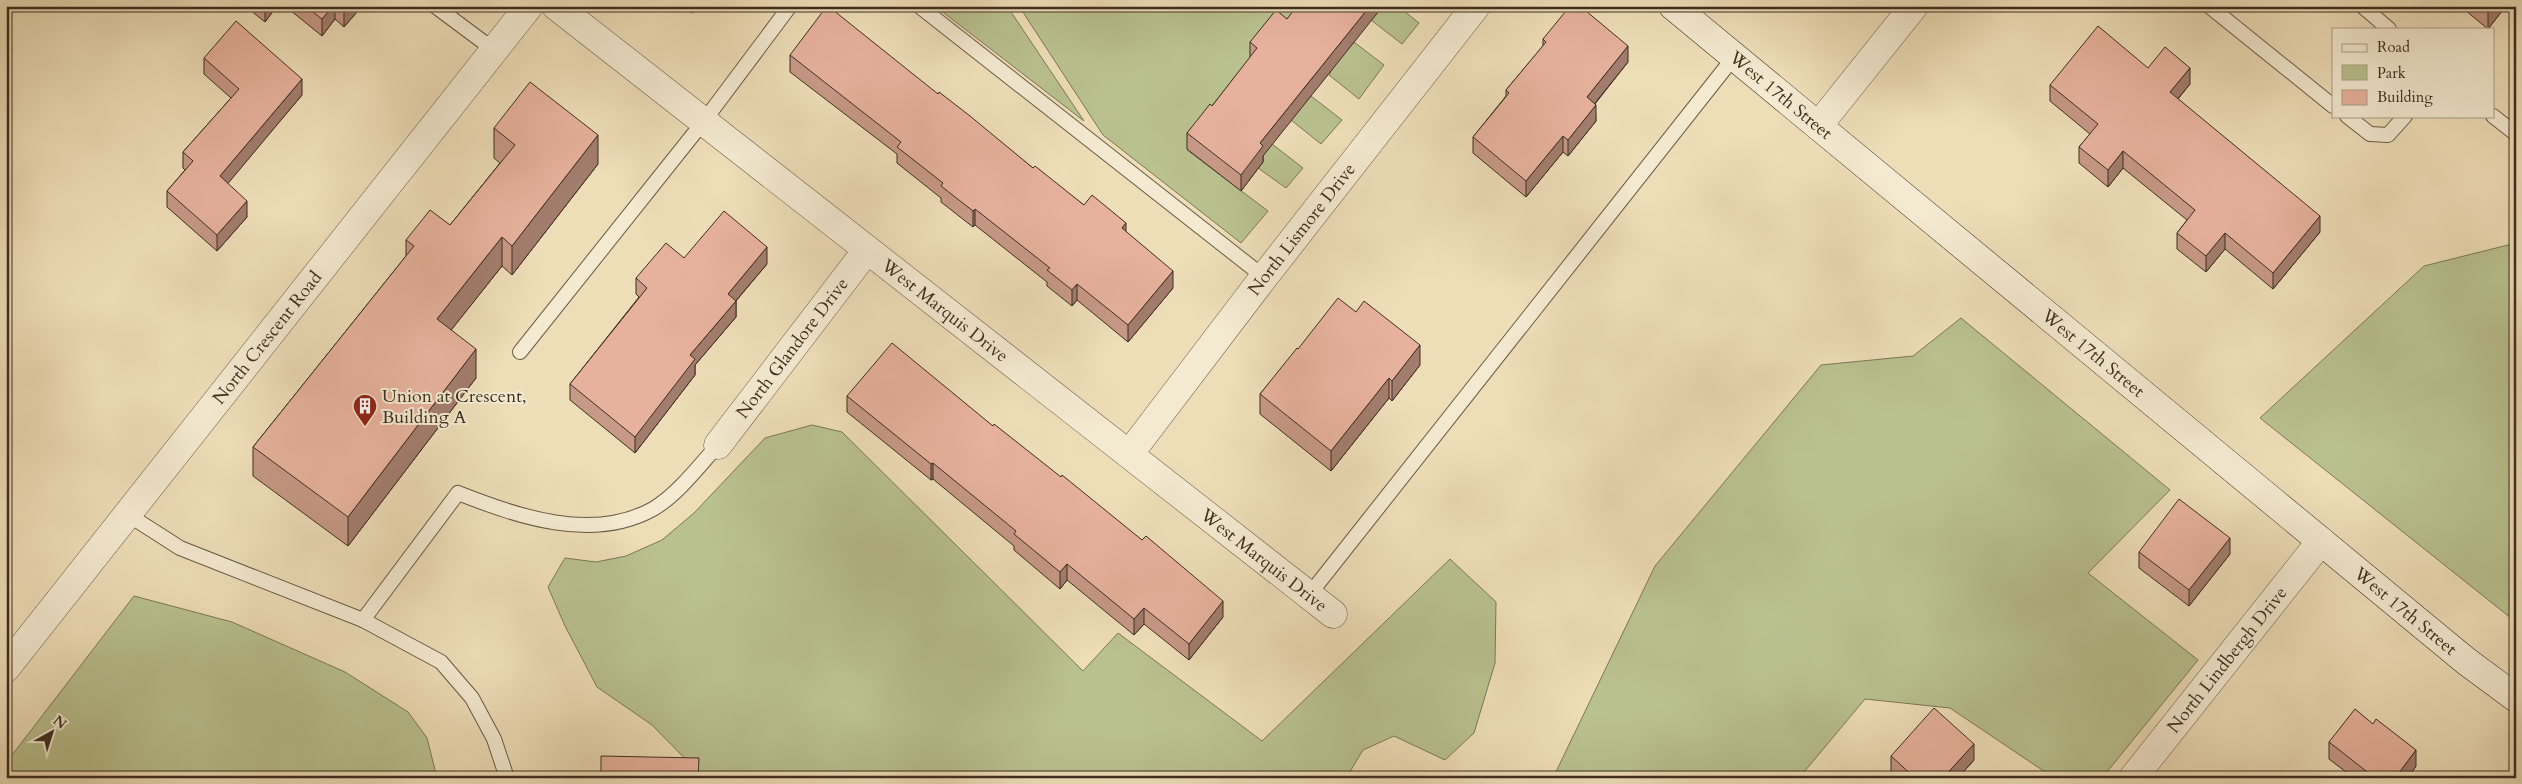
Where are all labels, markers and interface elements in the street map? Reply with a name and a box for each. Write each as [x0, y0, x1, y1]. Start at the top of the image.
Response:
legend [2332, 28, 2494, 118]
text: Road [2377, 37, 2410, 57]
street label: West 17th Street [1723, 44, 1838, 145]
text: Park [2377, 63, 2406, 83]
text: Building [2377, 87, 2433, 107]
street label: North Lismore Drive [1242, 158, 1361, 301]
street label: West Marquis Drive [876, 252, 1014, 368]
street label: North Crescent Road [207, 265, 328, 410]
street label: North Glandore Drive [730, 272, 854, 424]
street label: West 17th Street [2036, 302, 2150, 403]
place label: Union at Crescent, Building A [382, 384, 526, 430]
building icon: Union at Crescent, Building A [352, 393, 378, 427]
street label: West Marquis Drive [1194, 502, 1333, 618]
street label: West 17th Street [2348, 560, 2463, 661]
street label: North Lindbergh Drive [2161, 581, 2293, 738]
north arrow [28, 706, 78, 756]
text: N [49, 711, 71, 733]

